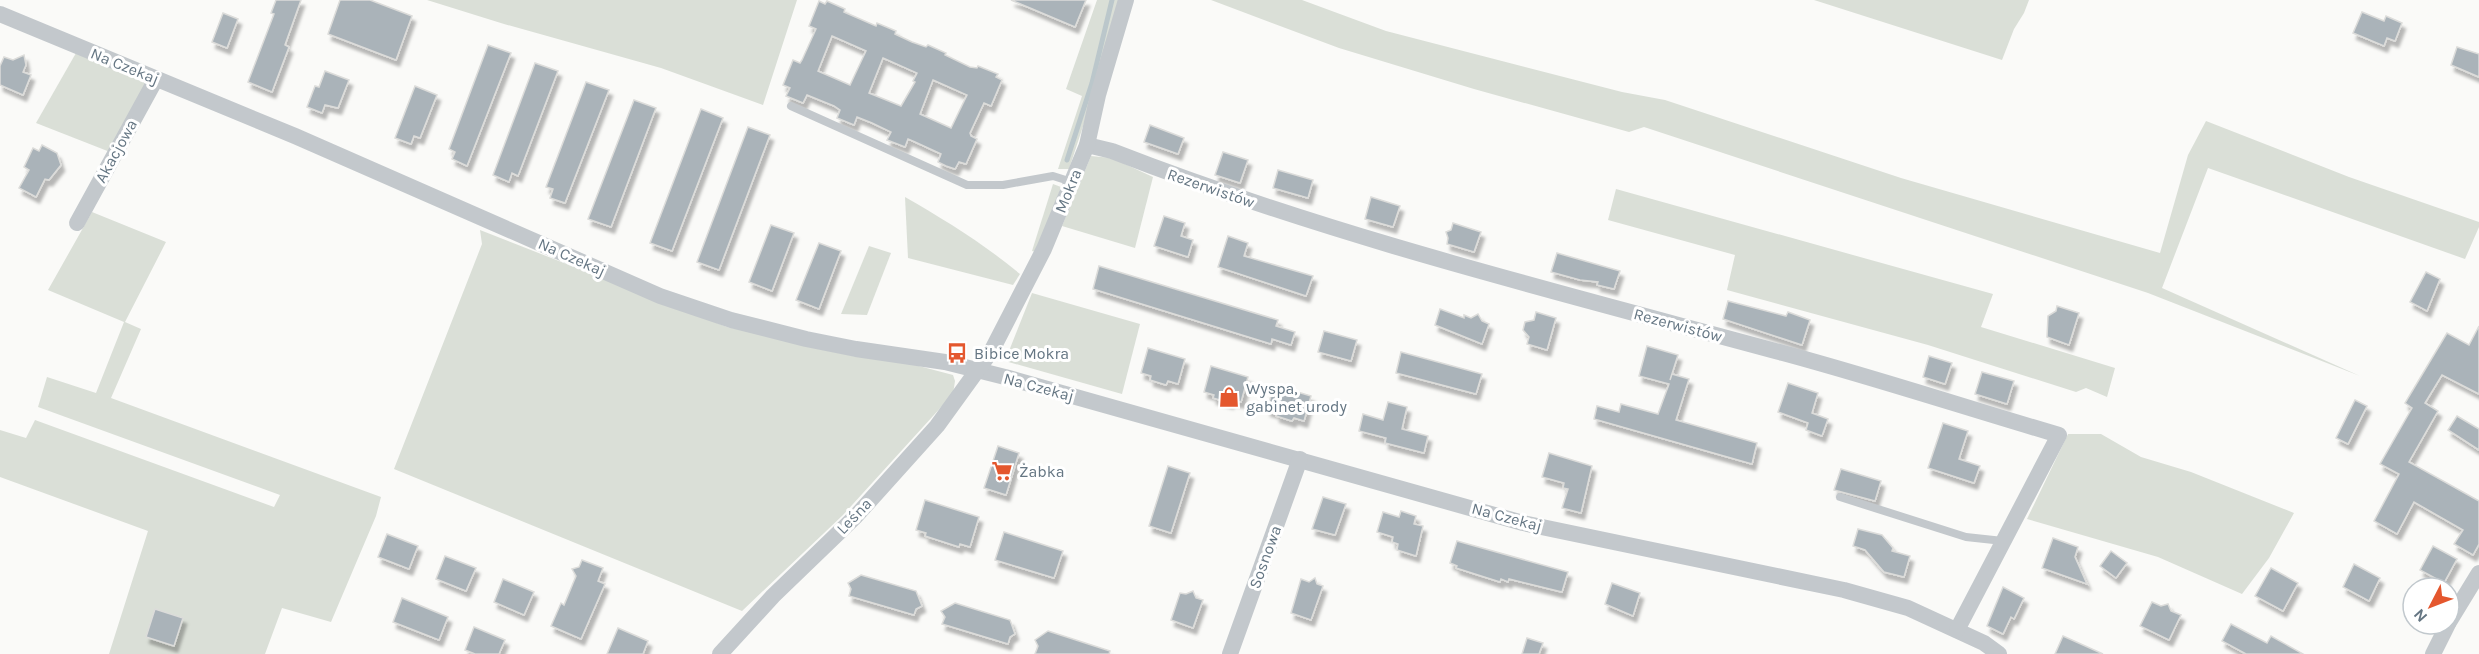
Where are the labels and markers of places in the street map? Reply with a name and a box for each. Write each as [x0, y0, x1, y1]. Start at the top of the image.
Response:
bus stop icon: Bibice Mokra [945, 341, 969, 365]
place label: Bibice Mokra [974, 344, 1069, 363]
place label: Wyspa, gabinet urody [1246, 379, 1347, 416]
shop icon: Wyspa, gabinet urody [1217, 385, 1241, 409]
supermarket icon: Żabka [990, 459, 1014, 483]
place label: Żabka [1019, 462, 1065, 481]

